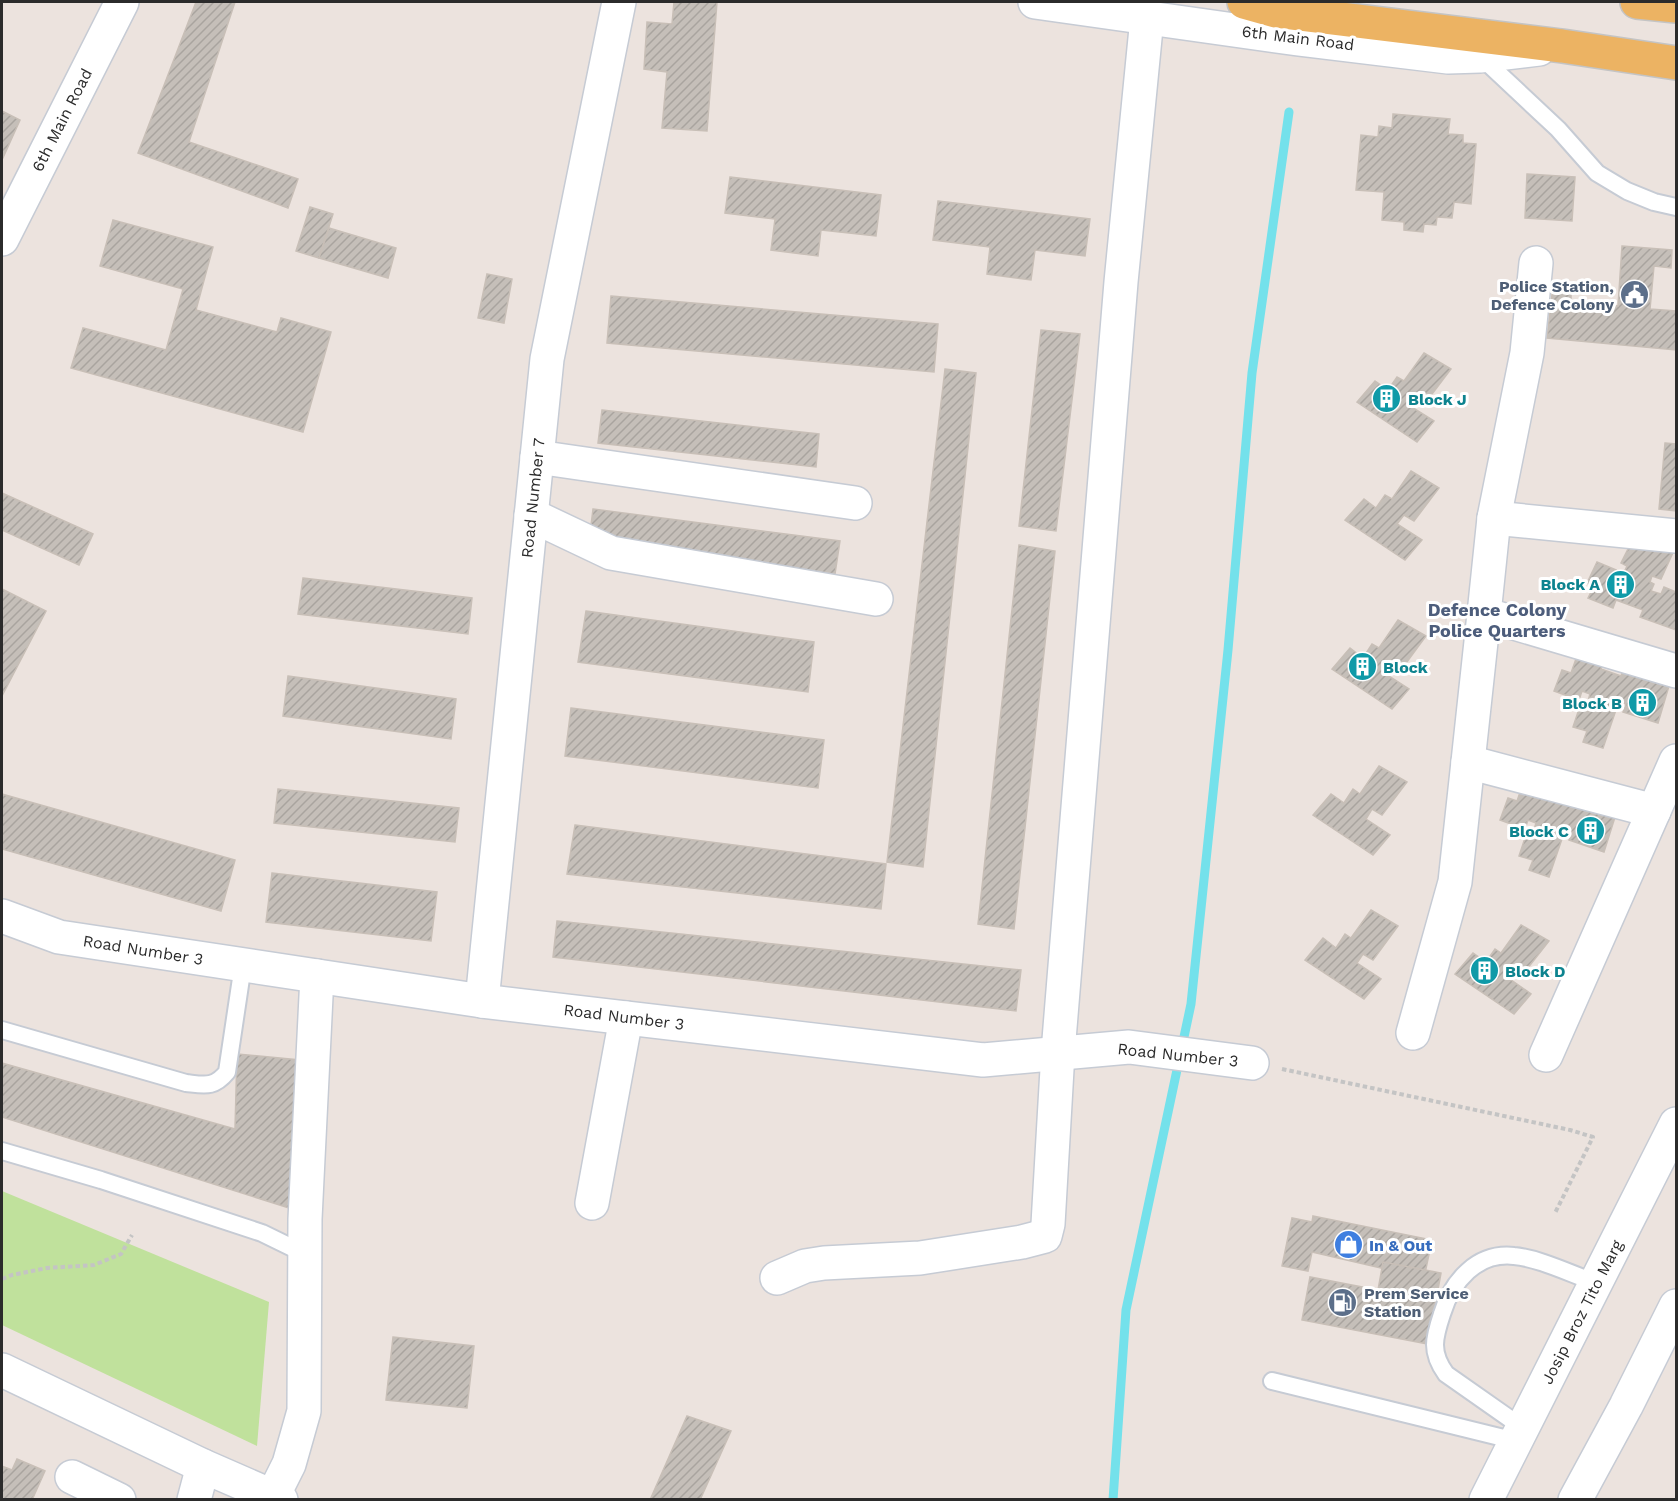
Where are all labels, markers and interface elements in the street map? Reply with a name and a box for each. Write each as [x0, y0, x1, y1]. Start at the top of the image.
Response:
street label: 6th Main Road [1241, 22, 1355, 54]
street label: 6th Main Road [28, 65, 96, 175]
place label: Police Station, Defence Colony [1491, 277, 1615, 314]
public building icon: Police Station, Defence Colony [1619, 279, 1651, 311]
building icon: Block J [1371, 383, 1403, 415]
place label: Block J [1408, 390, 1467, 409]
street label: Road Number 7 [517, 437, 549, 559]
building icon: Block A [1605, 568, 1637, 600]
place label: Block A [1540, 575, 1600, 594]
district label: Defence Colony Police Quarters [1428, 599, 1567, 641]
building icon: Block [1346, 651, 1378, 683]
place label: Block [1383, 658, 1428, 677]
building icon: Block B [1627, 687, 1659, 719]
place label: Block B [1562, 694, 1622, 713]
building icon: Block C [1574, 815, 1606, 847]
place label: Block C [1509, 822, 1569, 841]
street label: Road Number 3 [82, 931, 204, 969]
building icon: Block D [1468, 955, 1500, 987]
place label: Block D [1505, 962, 1566, 981]
street label: Road Number 3 [563, 1000, 685, 1034]
street label: Road Number 3 [1117, 1039, 1239, 1071]
shop icon: In & Out [1332, 1229, 1364, 1261]
place label: In & Out [1369, 1236, 1432, 1255]
street label: Josip Broz Tito Marg [1537, 1236, 1627, 1387]
place label: Prem Service Station [1364, 1284, 1469, 1321]
fuel station icon: Prem Service Station [1327, 1286, 1359, 1318]

